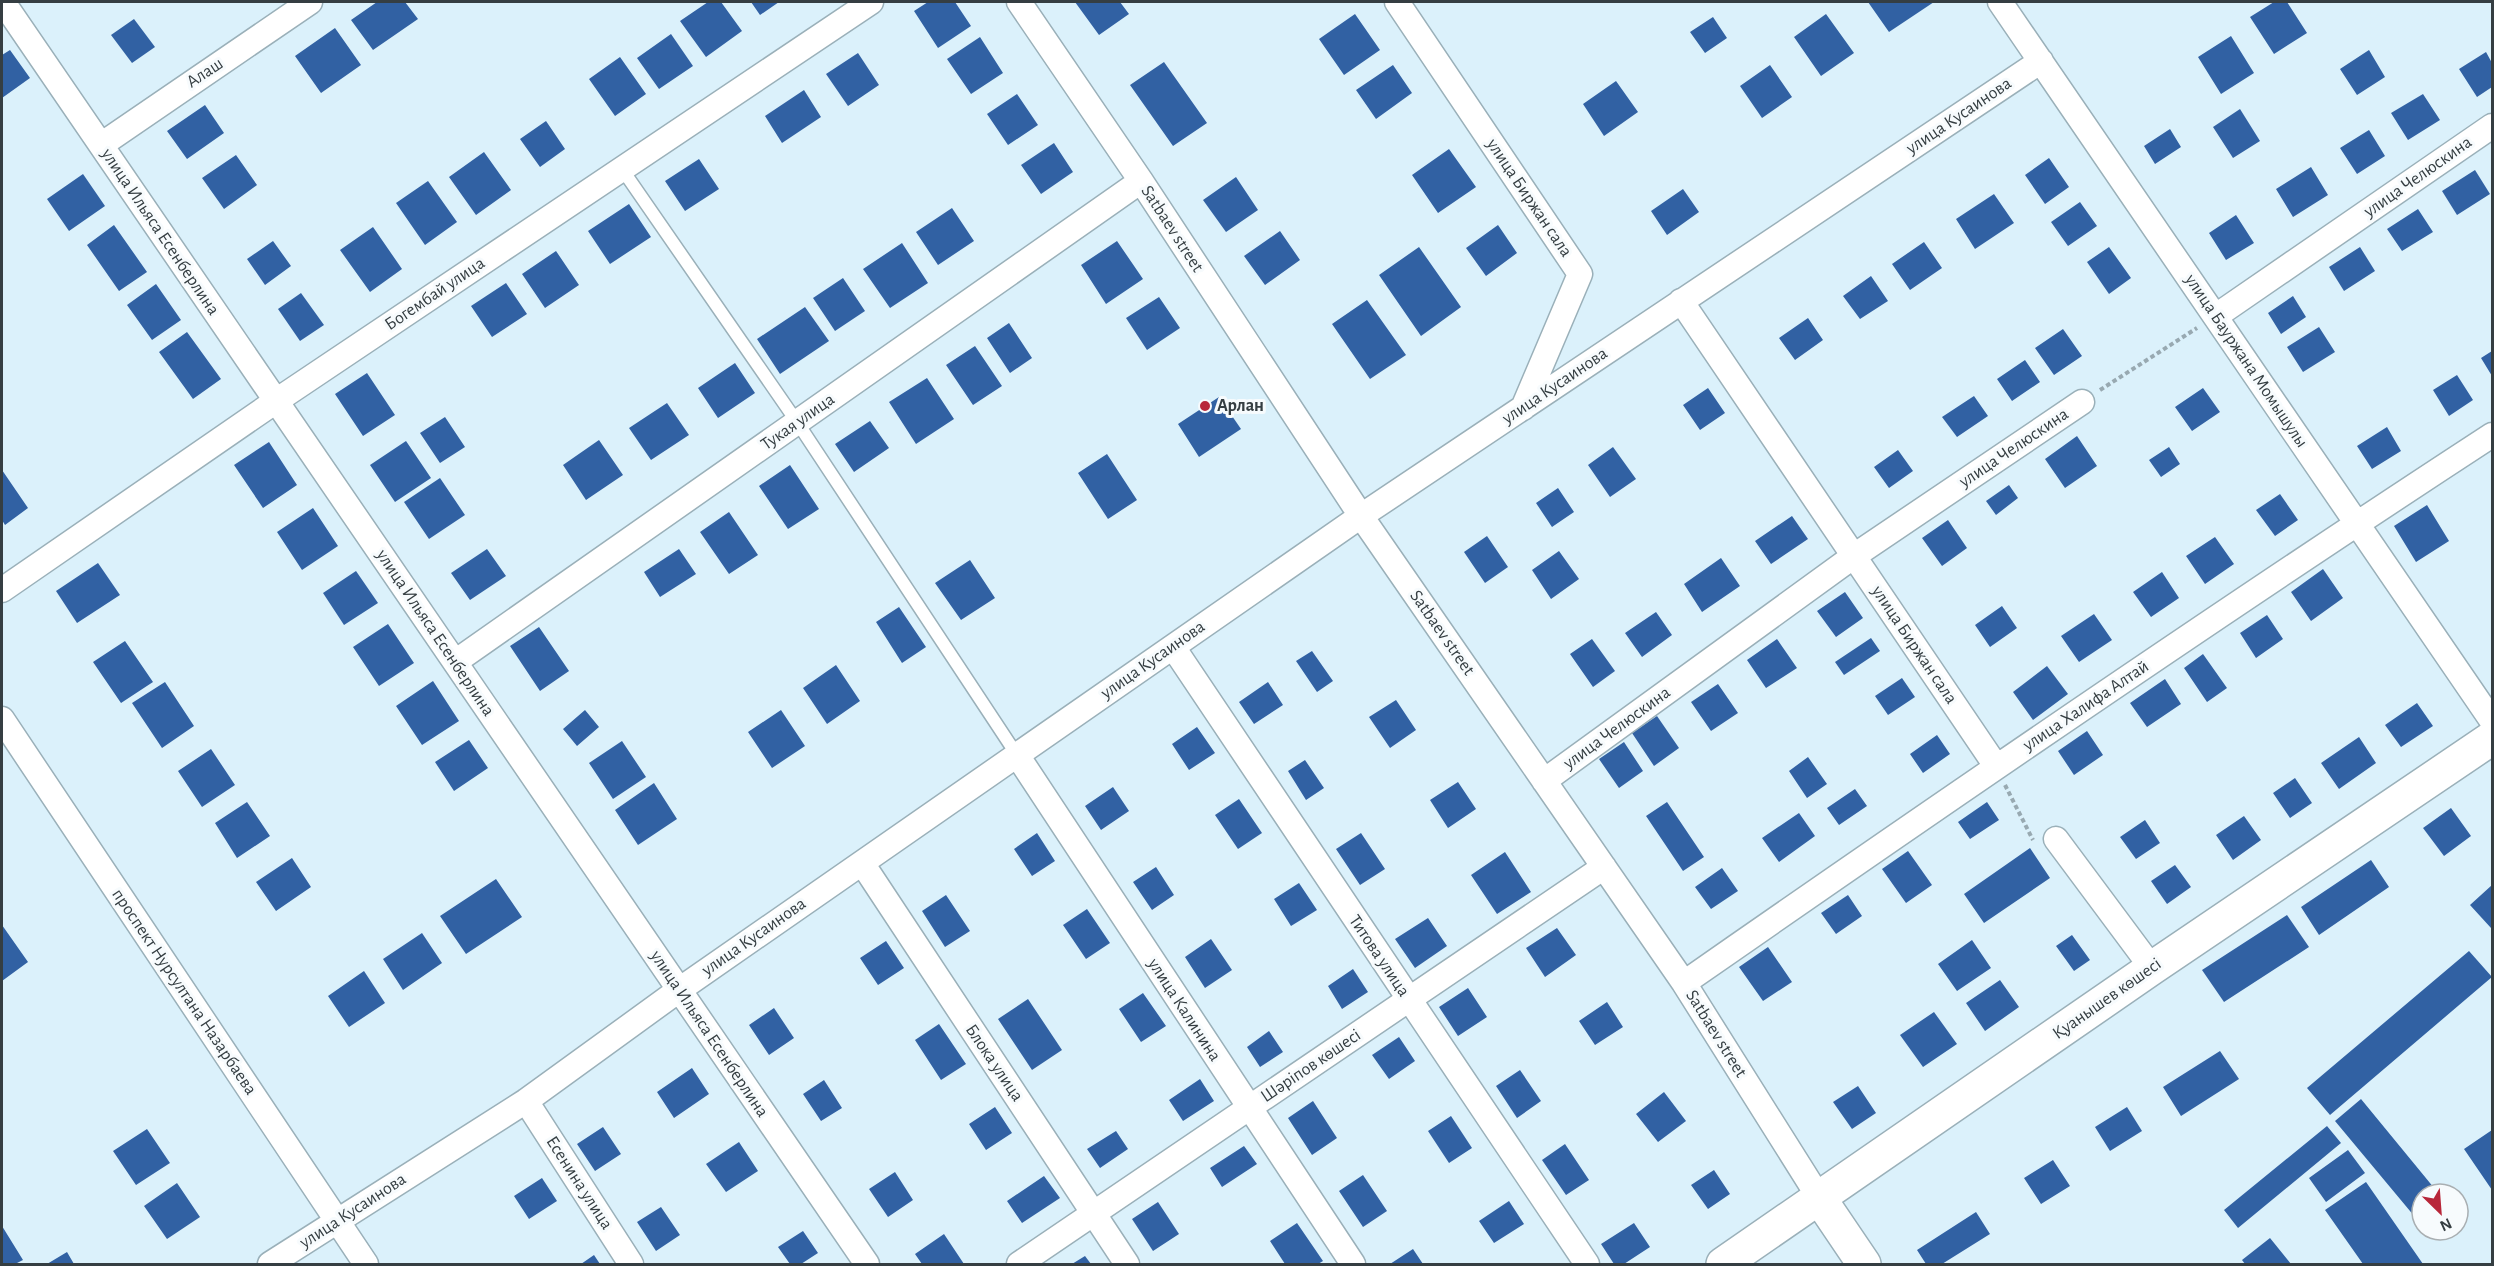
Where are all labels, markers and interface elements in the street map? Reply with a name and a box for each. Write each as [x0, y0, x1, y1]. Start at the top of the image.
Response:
street label: Алаш [183, 54, 227, 92]
street label: улица Кусаинова [1902, 74, 2015, 158]
street label: улица Челюскина [2360, 133, 2475, 221]
street label: улица Биржан сала [1482, 135, 1575, 260]
street label: улица Ильяса Есенберлина [97, 144, 223, 319]
street label: Satbaev street [1137, 183, 1207, 276]
street label: Богембай улица [381, 253, 488, 334]
street label: улица Бауржана Момышулы [2181, 270, 2311, 451]
street label: улица Кусаинова [1498, 344, 1611, 428]
street label: Тукая улица [758, 390, 838, 454]
place label: Арлан [1217, 397, 1264, 415]
marker: Арлан [1198, 399, 1212, 413]
street label: улица Челюскина [1955, 405, 2072, 492]
street label: улица Ильяса Есенберлина [372, 545, 498, 720]
street label: улица Биржан сала [1867, 582, 1960, 707]
street label: Satbaev street [1406, 587, 1478, 679]
street label: улица Кусаинова [1097, 618, 1208, 703]
street label: улица Халифа Алтай [2019, 657, 2152, 755]
street label: улица Челюскина [1559, 683, 1674, 773]
street label: проспект Нурсултана Назарбаева [108, 885, 261, 1098]
street label: улица Кусаинова [698, 895, 809, 980]
street label: Титова улица [1345, 912, 1413, 1000]
street label: улица Ильяса Есенберлина [646, 946, 772, 1121]
street label: улица Калинина [1144, 955, 1224, 1065]
street label: Қуанышев көшесі [2049, 955, 2165, 1043]
street label: Satbaev street [1682, 987, 1750, 1081]
street label: Блока улица [962, 1021, 1026, 1105]
street label: Шәріпов көшесі [1258, 1026, 1364, 1106]
street label: Есенина улица [542, 1133, 616, 1233]
street label: улица Кусаинова [296, 1170, 409, 1252]
north arrow [2410, 1182, 2470, 1242]
text: N [2437, 1215, 2454, 1234]

